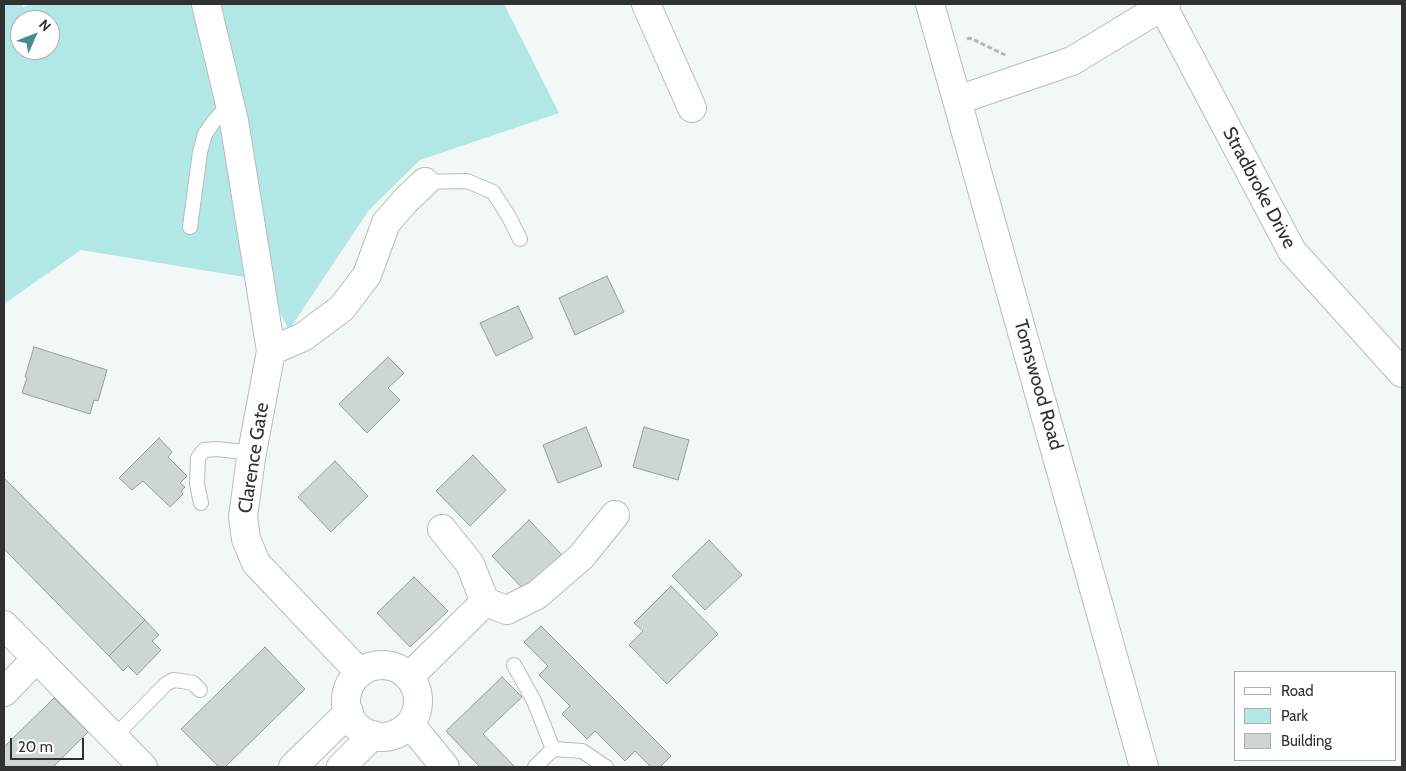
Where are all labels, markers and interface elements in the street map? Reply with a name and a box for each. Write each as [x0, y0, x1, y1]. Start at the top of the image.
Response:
north arrow [10, 10, 60, 60]
text: N [35, 15, 55, 35]
street label: Stradbroke Drive [1217, 123, 1301, 253]
street label: Tomswood Road [1009, 317, 1067, 453]
street label: Clarence Gate [234, 401, 274, 515]
legend [1234, 671, 1396, 761]
text: Road [1281, 682, 1314, 700]
text: Park [1281, 707, 1308, 725]
scale bar [12, 728, 86, 760]
text: Building [1281, 732, 1332, 750]
text: 20 m [18, 738, 53, 756]

